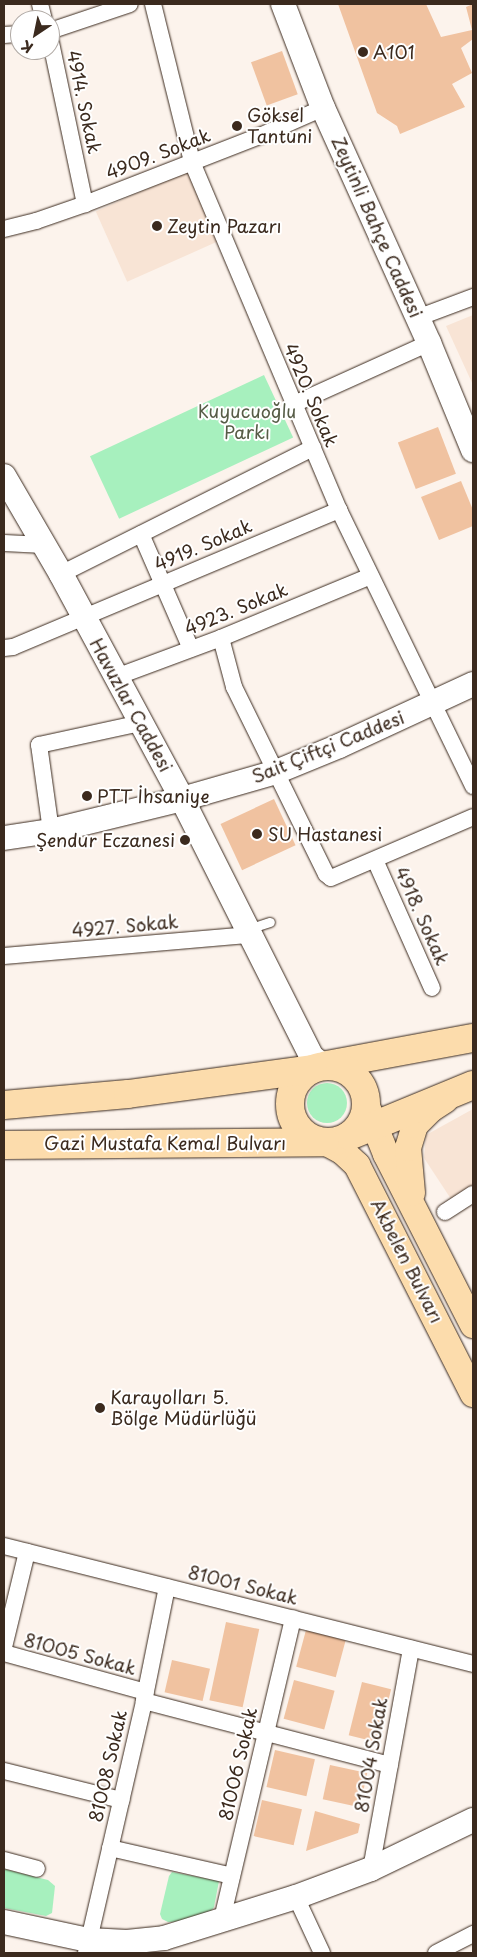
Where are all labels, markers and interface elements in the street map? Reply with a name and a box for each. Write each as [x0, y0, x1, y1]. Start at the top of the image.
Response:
north arrow [10, 10, 60, 60]
text: K [17, 35, 37, 59]
place label: A101 [373, 41, 415, 63]
marker: A101 [357, 46, 369, 58]
street label: 4914. Sokak [62, 47, 106, 157]
place label: Göksel Tantuni [247, 105, 312, 148]
marker: Göksel Tantuni [231, 120, 243, 132]
street label: 4909. Sokak [103, 124, 213, 184]
street label: Zeytinli Bahçe Caddesi [327, 133, 427, 321]
place label: Zeytin Pazarı [167, 215, 281, 237]
marker: Zeytin Pazarı [151, 220, 163, 232]
street label: 4920. Sokak [279, 339, 343, 451]
park label: Kuyucuoğlu Parkı [198, 401, 296, 444]
street label: 4919. Sokak [151, 515, 255, 575]
street label: 4923. Sokak [181, 578, 291, 640]
street label: Havuzlar Caddesi [85, 634, 177, 776]
street label: Sait Çiftçi Caddesi [249, 707, 407, 787]
place label: PTT İhsaniye [97, 785, 211, 807]
marker: PTT İhsaniye [81, 790, 93, 802]
place label: SU Hastanesi [268, 823, 386, 845]
marker: SU Hastanesi [250, 827, 264, 841]
place label: Şendur Eczanesi [36, 829, 175, 851]
marker: Şendur Eczanesi [179, 834, 191, 846]
street label: 4918. Sokak [390, 863, 454, 969]
street label: 4927. Sokak [70, 911, 180, 941]
street label: Gazi Mustafa Kemal Bulvarı [43, 1132, 287, 1154]
street label: Akbelen Bulvarı [366, 1195, 448, 1327]
place label: Karayolları 5. Bölge Müdürlüğü [110, 1387, 257, 1430]
marker: Karayolları 5. Bölge Müdürlüğü [94, 1402, 106, 1414]
street label: 81001 Sokak [185, 1561, 301, 1609]
street label: 81005 Sokak [21, 1629, 139, 1679]
street label: 81004 Sokak [350, 1696, 392, 1814]
street label: 81006 Sokak [214, 1704, 262, 1824]
street label: 81008 Sokak [84, 1707, 132, 1825]

